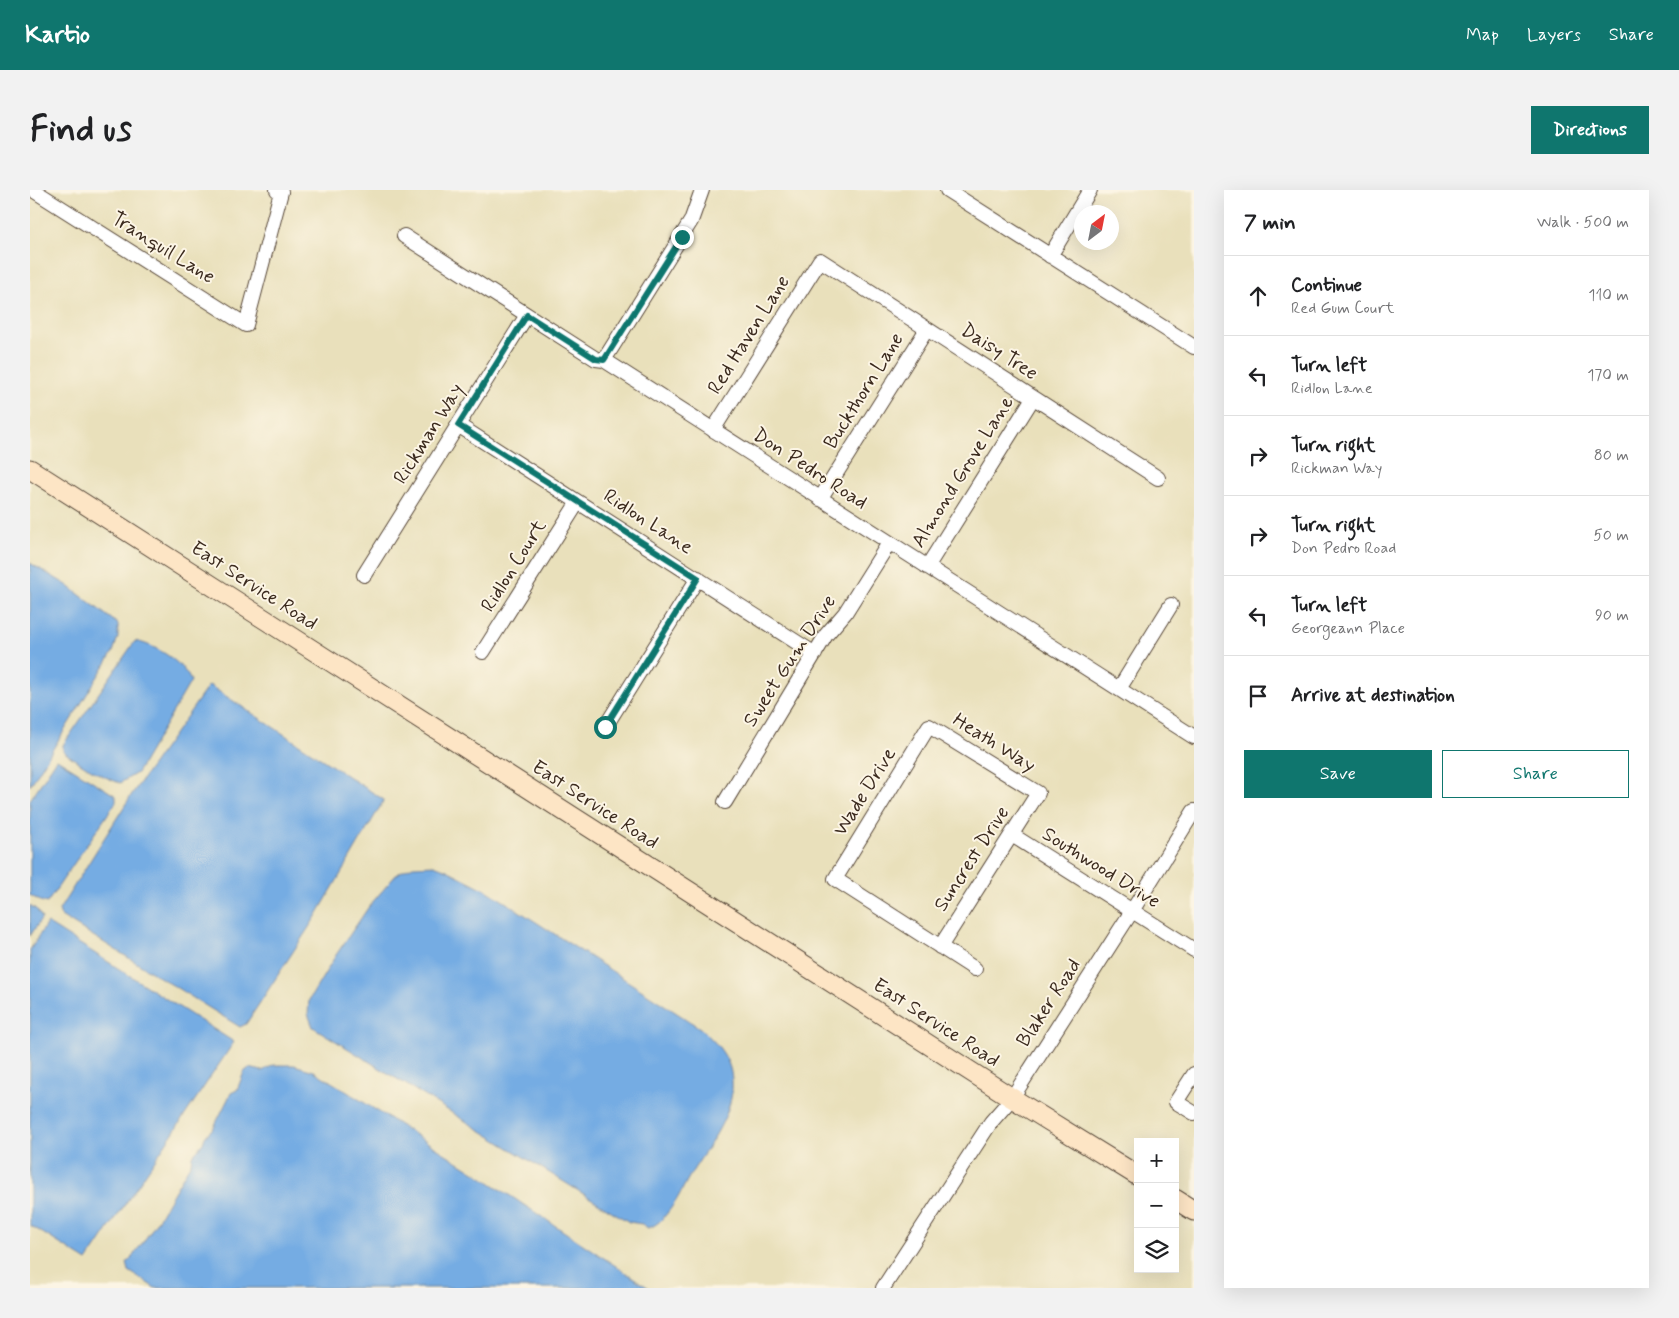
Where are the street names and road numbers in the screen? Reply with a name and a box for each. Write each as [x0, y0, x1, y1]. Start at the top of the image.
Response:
street label: Tranquil Lane [106, 205, 220, 291]
street label: Red Haven Lane [702, 270, 796, 400]
street label: Daisy Tree [955, 317, 1043, 387]
street label: Buckthorn Lane [818, 328, 910, 454]
street label: Rickman Way [387, 378, 471, 490]
street label: Almond Grove Lane [905, 391, 1021, 553]
street label: Don Pedro Road [747, 422, 873, 516]
street label: Ridlon Lane [598, 483, 698, 561]
street label: Ridlon Court [475, 514, 553, 617]
street label: East Service Road [185, 535, 323, 637]
street label: Sweet Gum Drive [737, 590, 843, 732]
street label: Heath Way [947, 707, 1041, 779]
street label: Wade Drive [827, 743, 903, 841]
street label: East Service Road [526, 754, 664, 856]
street label: Suncrest Drive [928, 801, 1016, 917]
street label: Southwood Drive [1037, 821, 1165, 915]
street label: Blaker Road [1010, 954, 1088, 1052]
street label: East Service Road [867, 972, 1005, 1074]

